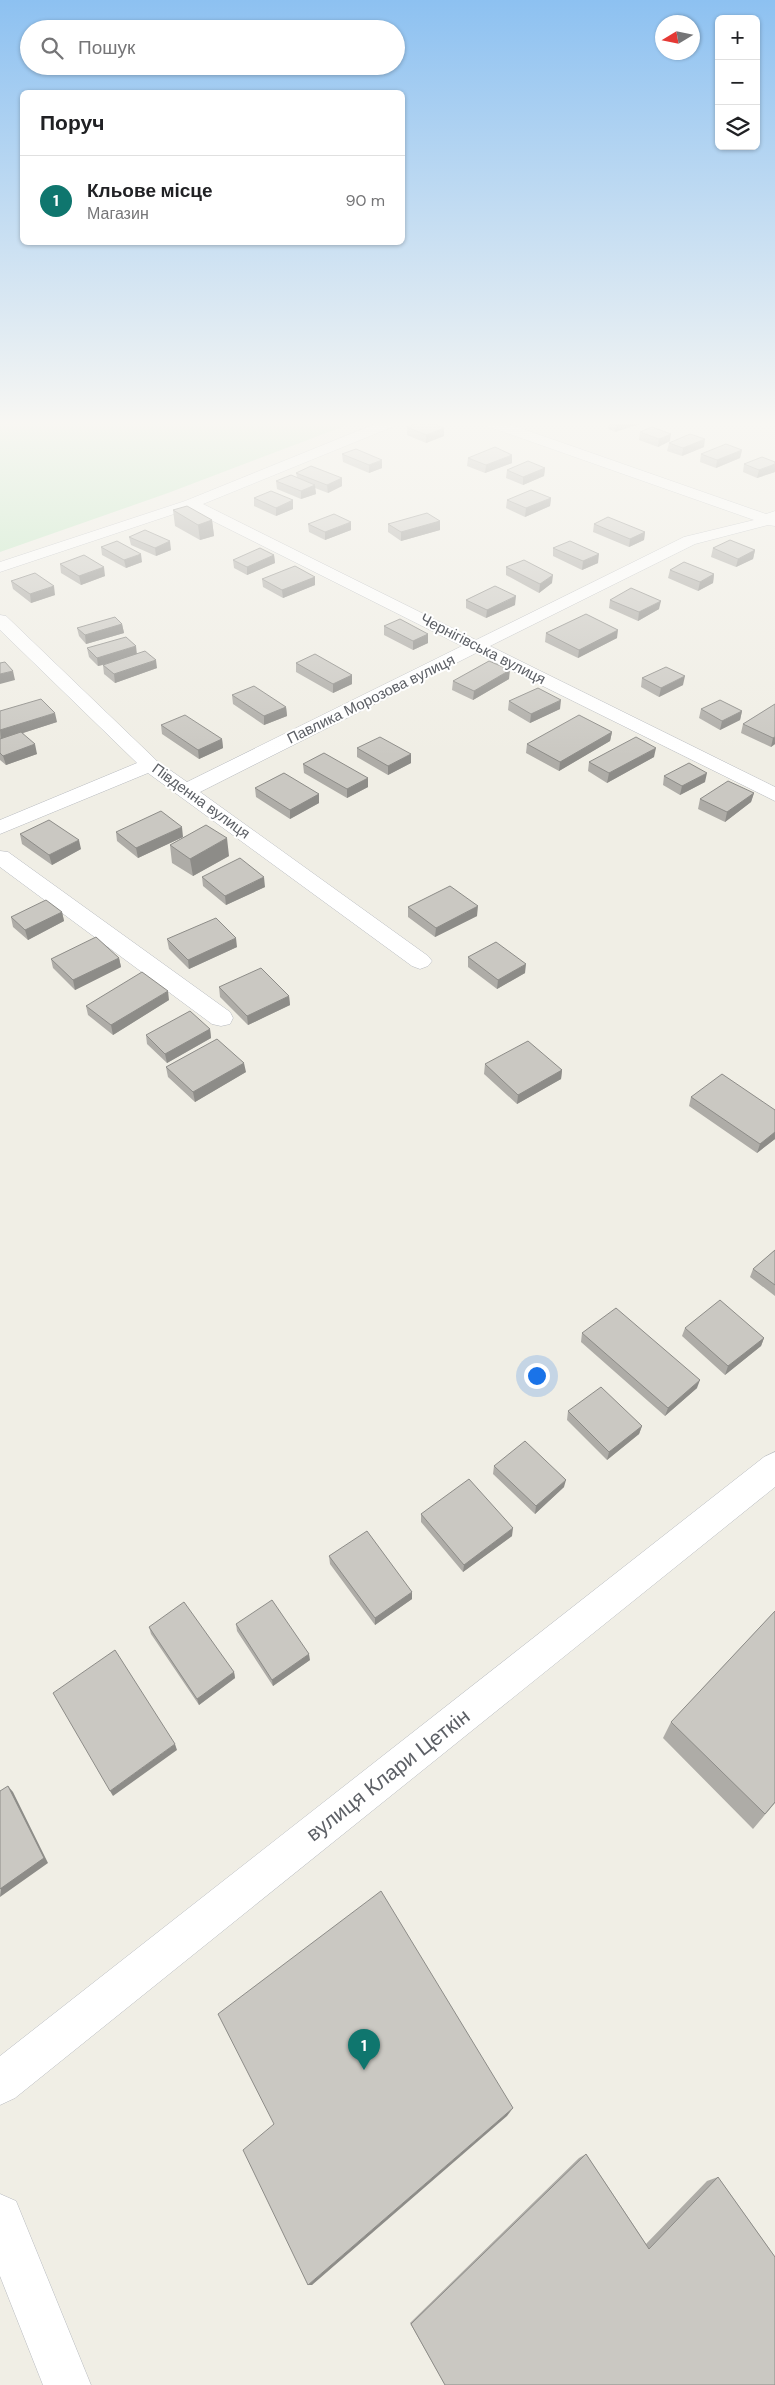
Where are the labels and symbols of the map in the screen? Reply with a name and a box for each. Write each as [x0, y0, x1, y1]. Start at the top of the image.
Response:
north arrow [655, 15, 700, 60]
street label: Чернігівська вулиця [417, 609, 549, 689]
street label: Павлика Морозова вулиця [284, 650, 458, 748]
street label: Південна вулиця [148, 759, 254, 843]
your location [524, 1363, 550, 1389]
street label: вулиця Клари Цеткін [300, 1702, 476, 1848]
pin: 1 [348, 2029, 380, 2070]

